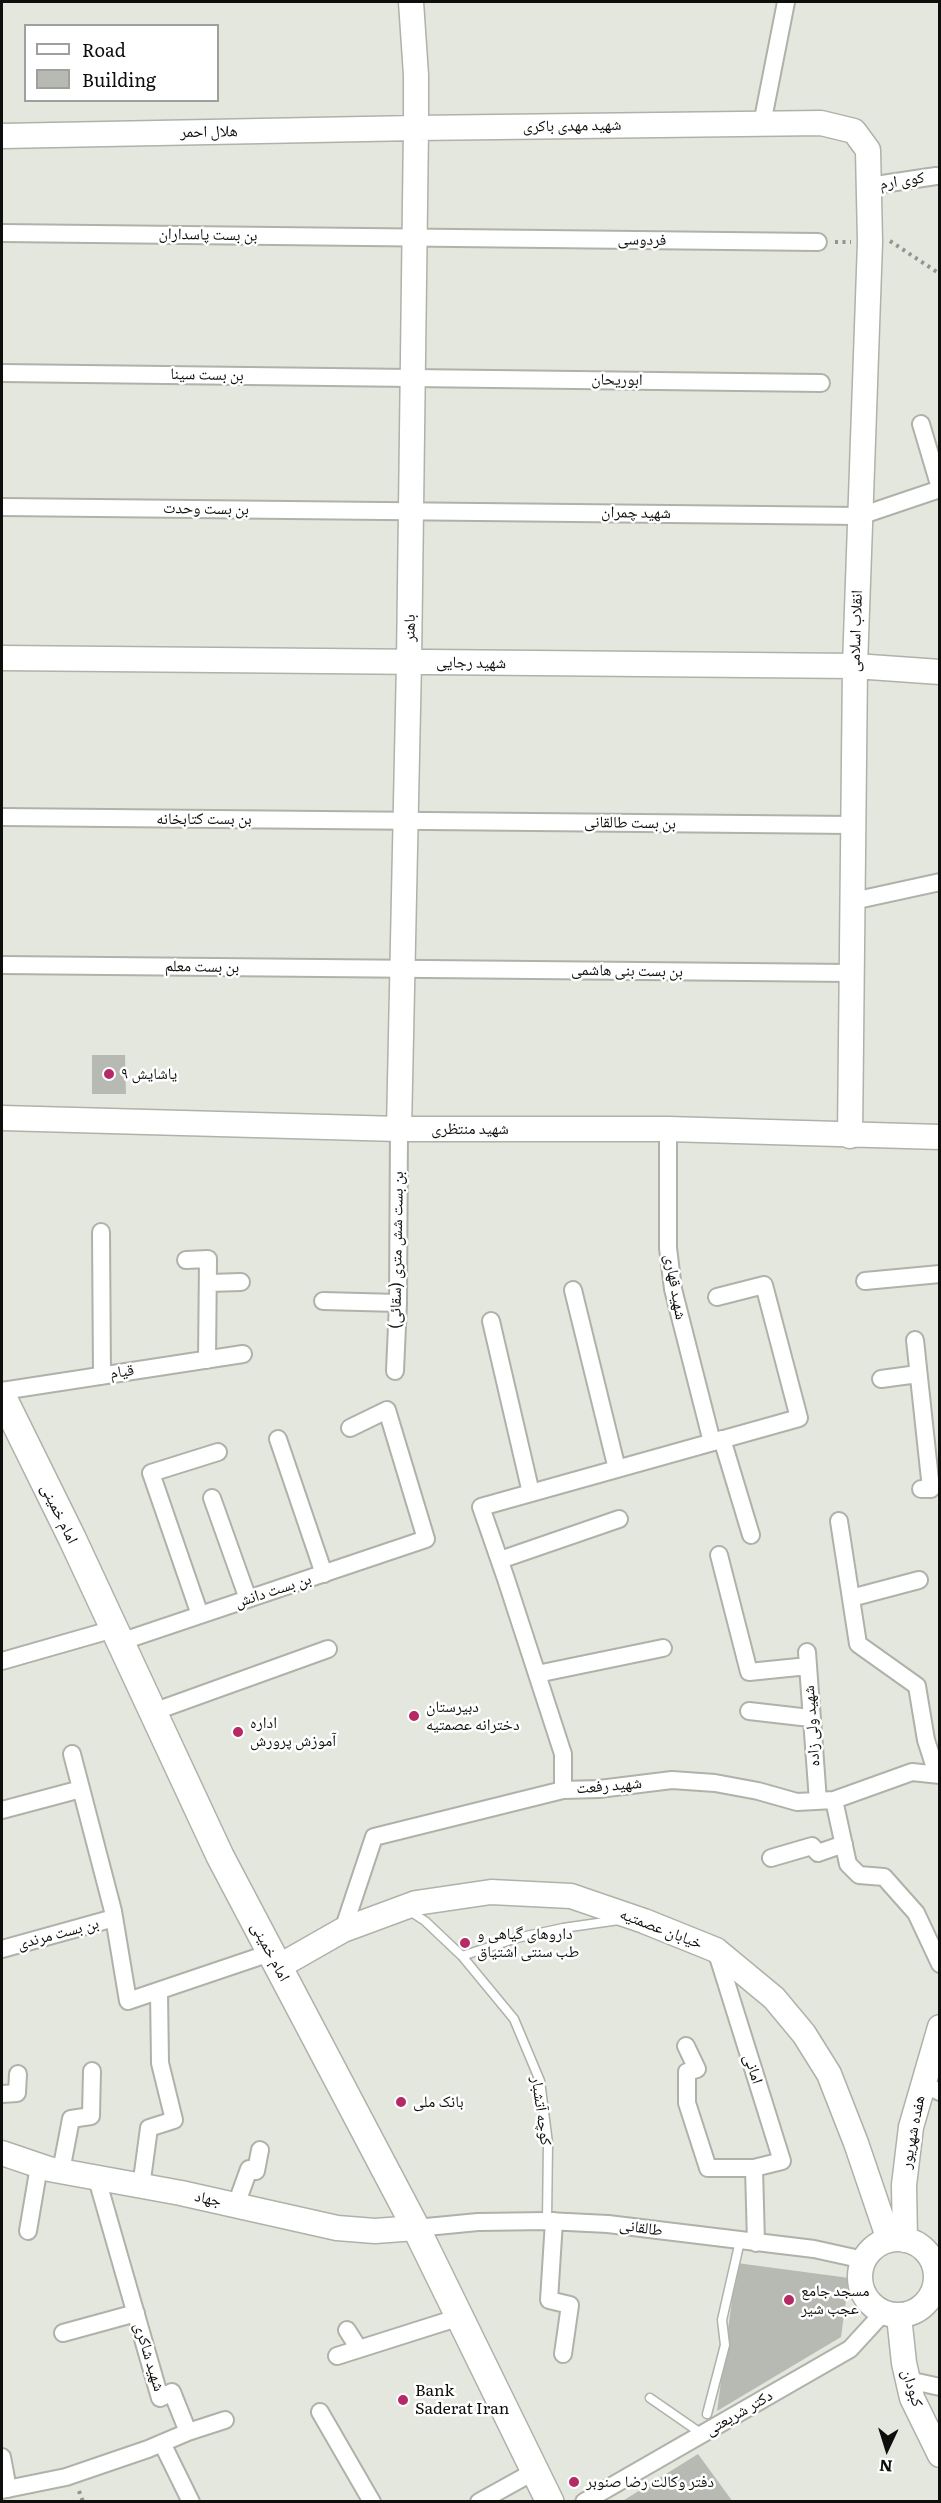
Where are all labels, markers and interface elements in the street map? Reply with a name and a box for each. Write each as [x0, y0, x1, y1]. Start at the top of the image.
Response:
legend [24, 24, 219, 102]
text: Road [82, 36, 126, 63]
text: Building [82, 66, 156, 93]
street label: شهید مهدی باکری [523, 116, 621, 136]
street label: هلال احمر [180, 122, 238, 142]
street label: کوی ارم [878, 168, 926, 194]
street label: بن بست پاسداران [158, 225, 258, 245]
street label: فردوسی [617, 230, 667, 250]
street label: بن بست سینا [170, 365, 244, 385]
street label: ابوریحان [591, 370, 643, 390]
street label: بن بست وحدت [163, 499, 249, 519]
street label: شهید چمران [601, 503, 671, 523]
street label: انقلاب اسلامی [845, 590, 867, 672]
street label: باهنر [400, 614, 420, 642]
street label: شهید رجایی [436, 653, 506, 673]
street label: بن بست کتابخانه [156, 809, 252, 829]
street label: بن بست طالقانی [584, 813, 676, 833]
street label: بن بست معلم [165, 957, 239, 977]
street label: بن بست بنی هاشمی [571, 960, 683, 982]
place label: یاشایش ۹ [121, 1064, 177, 1084]
marker: یاشایش ۹ [102, 1067, 116, 1081]
street label: شهید منتظری [431, 1119, 509, 1139]
street label: بن بست شش متری (سقائی) [386, 1171, 408, 1329]
street label: شهید قهاری [660, 1253, 690, 1321]
street label: قیام [108, 1361, 136, 1383]
street label: امام خمینی [36, 1481, 82, 1547]
street label: بن بست دانش [232, 1570, 314, 1612]
street label: شهید ولی زاده [800, 1685, 824, 1767]
place label: دبیرستان دخترانه عصمتیه [426, 1697, 520, 1735]
marker: دبیرستان دخترانه عصمتیه [407, 1709, 421, 1723]
place label: اداره آموزش پرورش [250, 1713, 336, 1751]
marker: اداره آموزش پرورش [231, 1725, 245, 1739]
street label: شهید رفعت [575, 1774, 643, 1798]
street label: خیابان عصمتیه [617, 1904, 705, 1954]
street label: بن بست مرندی [15, 1914, 101, 1954]
street label: امام خمینی [246, 1919, 294, 1985]
place label: داروهای گیاهی و طب سنتی اشتیاق [477, 1924, 579, 1962]
marker: داروهای گیاهی و طب سنتی اشتیاق [458, 1936, 472, 1950]
street label: امانی [739, 2052, 767, 2086]
street label: کوچه آتشبار [527, 2075, 555, 2147]
place label: بانک ملی [413, 2092, 464, 2112]
street label: هفده شهریور [897, 2094, 929, 2170]
marker: بانک ملی [394, 2095, 408, 2109]
street label: جهاد [193, 2187, 223, 2211]
street label: طالقانی [618, 2215, 664, 2241]
place label: مسجد جامع عجب شیر [801, 2281, 869, 2319]
marker: مسجد جامع عجب شیر [782, 2293, 796, 2307]
street label: شهید شاکری [129, 2320, 169, 2394]
street label: کبودان [897, 2367, 927, 2409]
place label: Bank Saderat Iran [415, 2381, 509, 2419]
street label: دکتر شریعتی [702, 2386, 776, 2440]
marker: Bank Saderat Iran [396, 2393, 410, 2407]
north arrow [857, 2419, 917, 2479]
text: N [878, 2455, 893, 2479]
place label: دفتر وکالت رضا صنوبر [586, 2472, 714, 2492]
marker: دفتر وکالت رضا صنوبر [567, 2475, 581, 2489]

